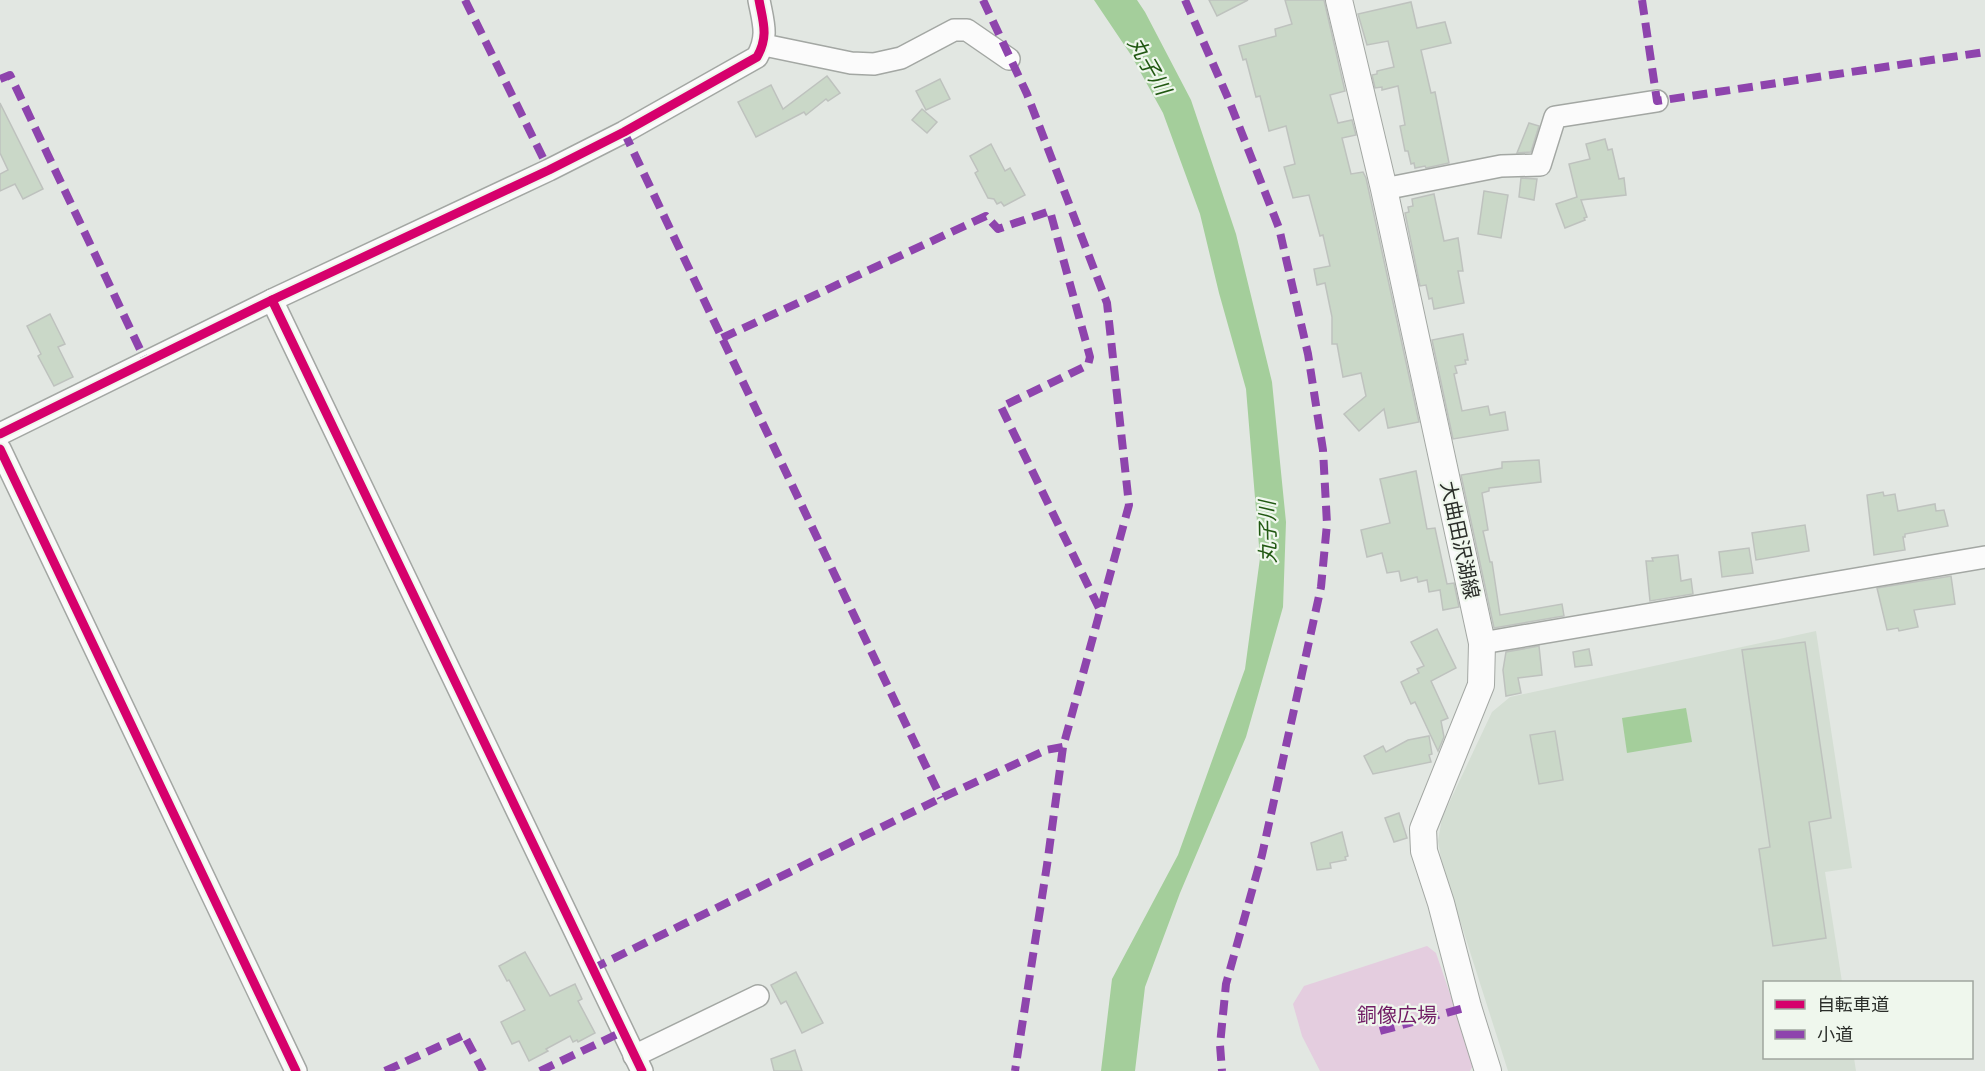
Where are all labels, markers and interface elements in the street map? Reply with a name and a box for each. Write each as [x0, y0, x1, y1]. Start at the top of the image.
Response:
water label: 丸子川 [1124, 32, 1177, 101]
street label: 大曲田沢湖線 [1437, 479, 1484, 601]
water label: 丸子川 [1254, 498, 1280, 564]
legend [1763, 981, 1973, 1059]
text: 自転車道 [1817, 994, 1889, 1015]
park label: 銅像広場 [1357, 1003, 1437, 1026]
text: 小道 [1817, 1024, 1853, 1045]

